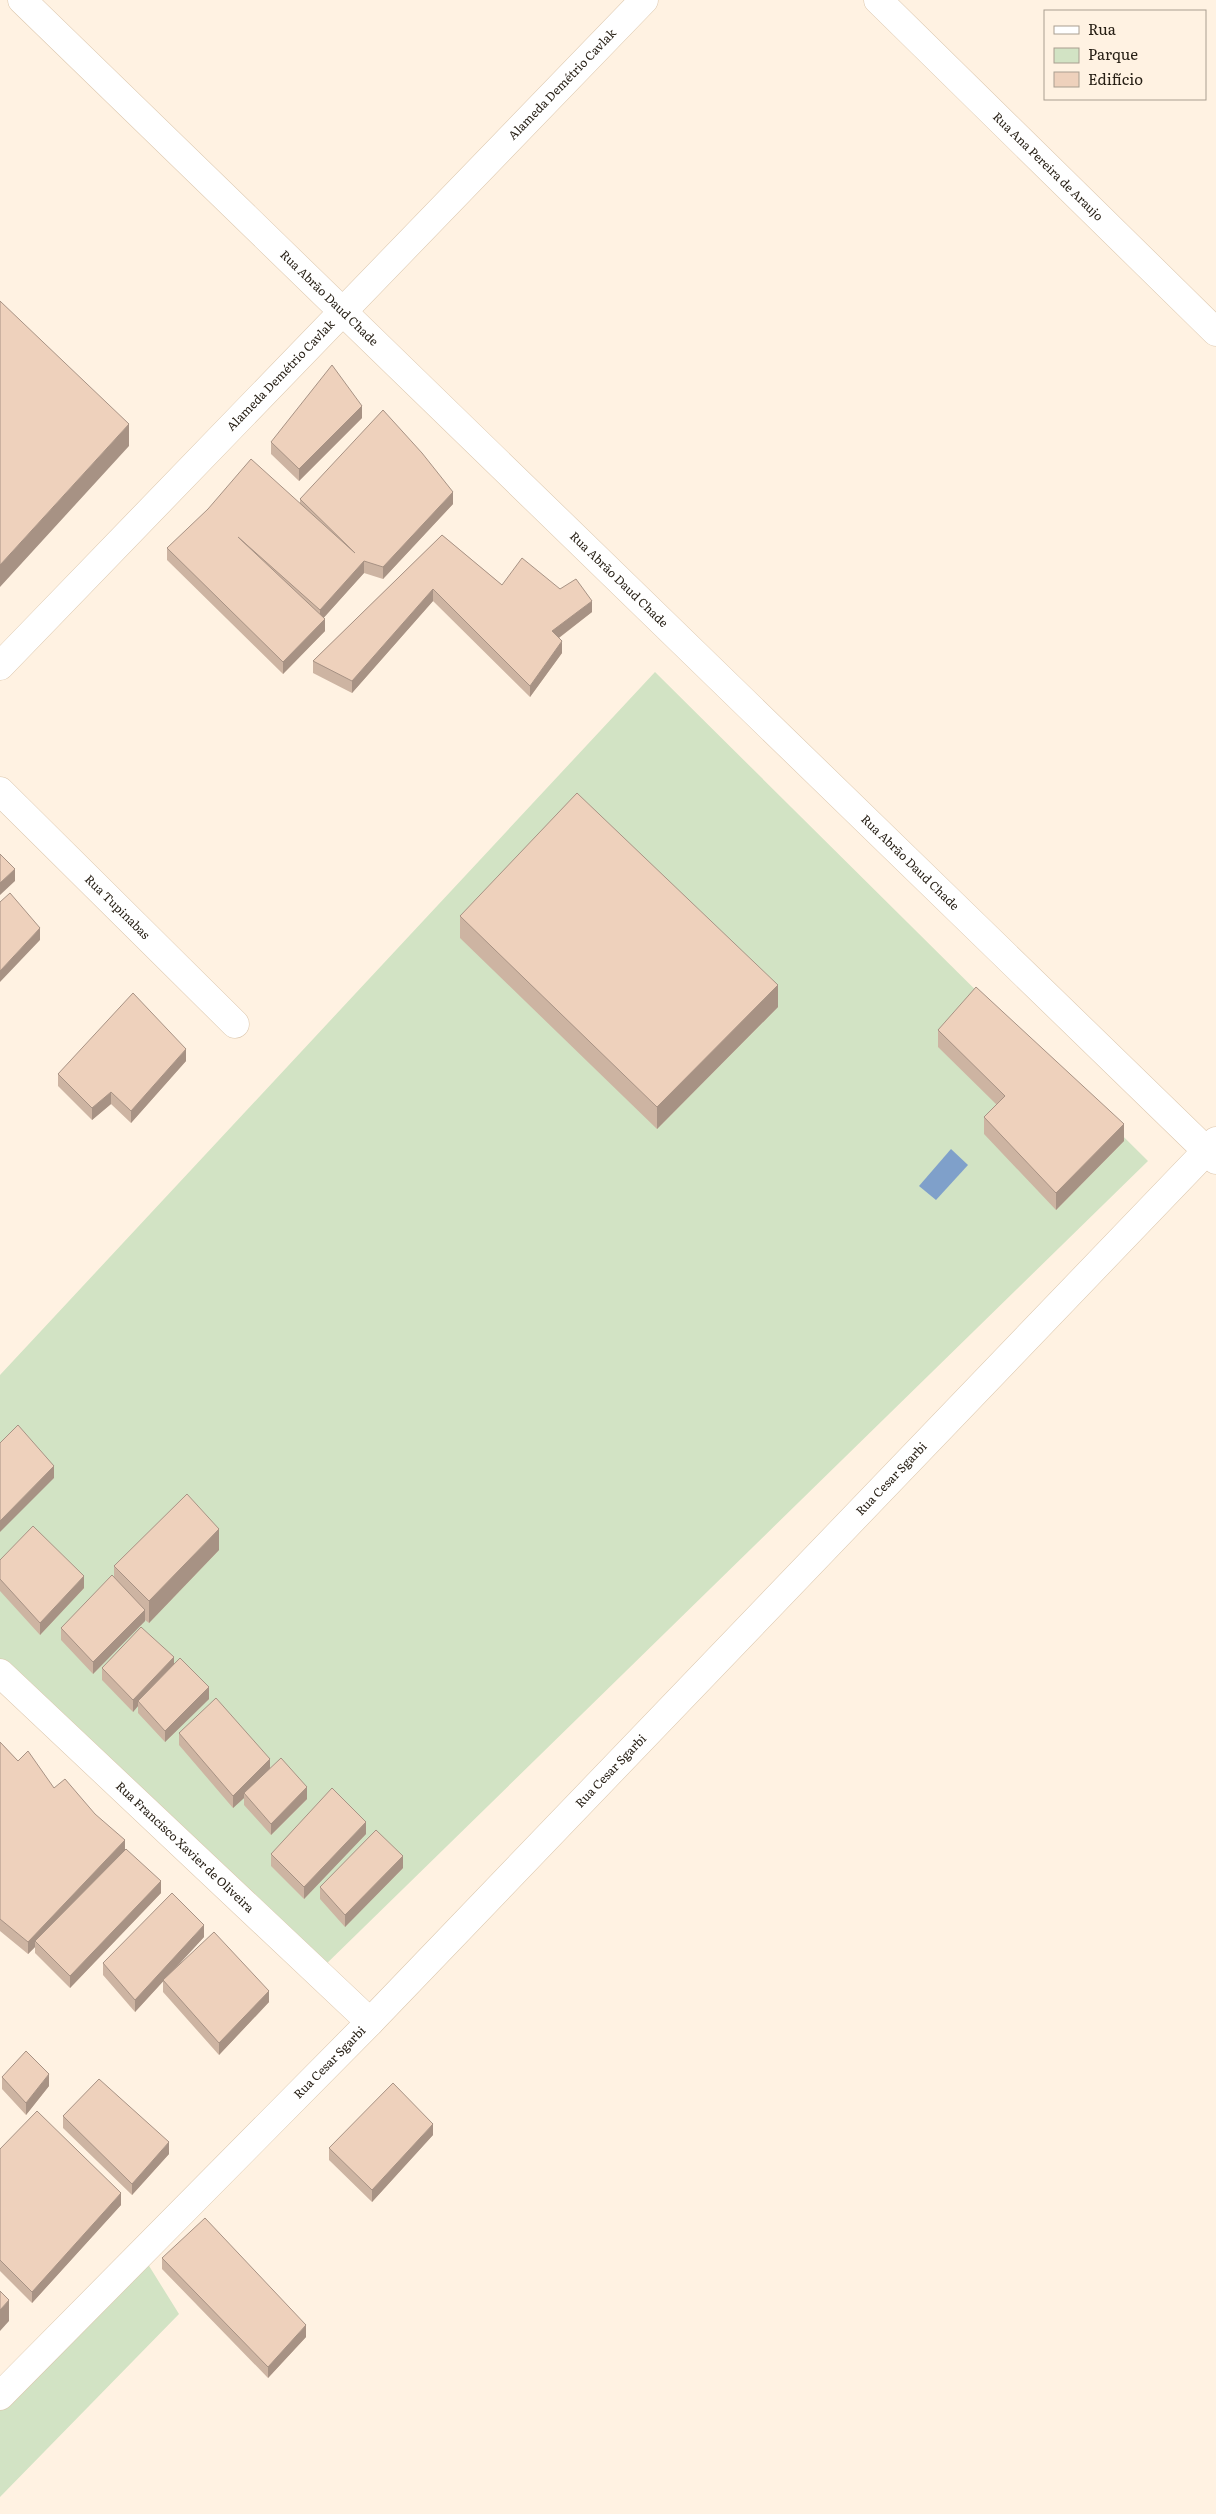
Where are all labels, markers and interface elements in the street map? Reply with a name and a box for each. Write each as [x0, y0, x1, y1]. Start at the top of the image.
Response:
legend [1044, 10, 1206, 100]
text: Rua [1088, 17, 1117, 40]
street label: Alameda Demétrio Cavlak [503, 23, 620, 143]
text: Parque [1088, 42, 1138, 65]
text: Edifício [1088, 67, 1143, 90]
street label: Rua Ana Pereira de Araujo [989, 108, 1108, 225]
street label: Rua Abrão Daud Chade [276, 245, 383, 350]
street label: Alameda Demétrio Cavlak [222, 315, 339, 435]
street label: Rua Abrão Daud Chade [566, 527, 673, 631]
street label: Rua Abrão Daud Chade [857, 810, 964, 914]
street label: Rua Tupinabas [81, 870, 155, 943]
street label: Rua Cesar Sgarbi [851, 1437, 930, 1519]
street label: Rua Cesar Sgarbi [571, 1730, 650, 1811]
street label: Rua Francisco Xavier de Oliveira [112, 1777, 259, 1917]
street label: Rua Cesar Sgarbi [289, 2021, 369, 2102]

